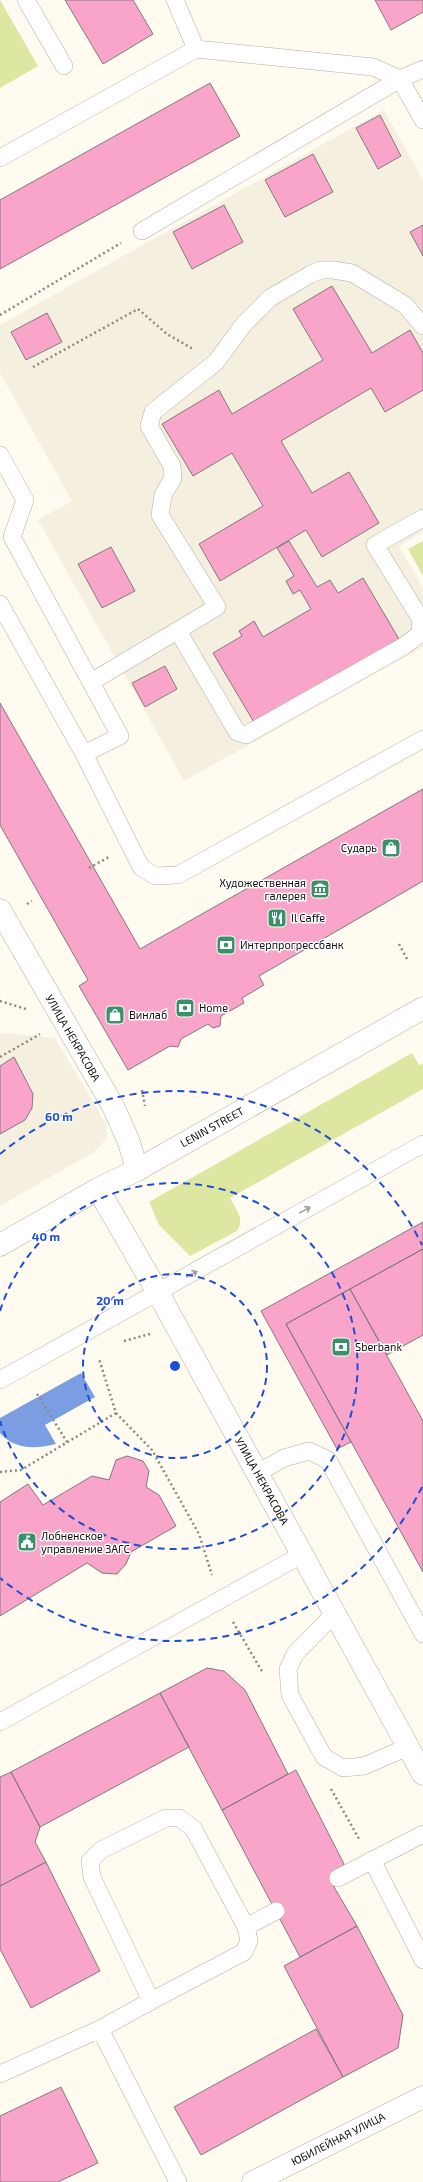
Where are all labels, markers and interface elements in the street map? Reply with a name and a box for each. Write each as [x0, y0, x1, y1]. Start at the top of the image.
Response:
shop icon: Сударь [380, 837, 402, 859]
place label: Сударь [341, 841, 377, 855]
place label: Художественная галерея [219, 876, 306, 902]
museum icon: Художественная галерея [309, 878, 331, 900]
restaurant icon: Il Caffe [266, 907, 288, 929]
place label: Il Caffe [291, 911, 325, 924]
bank icon: Интерпрогрессбанк [215, 934, 237, 956]
place label: Интерпрогрессбанк [240, 938, 344, 951]
street label: УЛИЦА НЕКРАСОВА [43, 992, 104, 1084]
bank icon: Home [174, 997, 196, 1019]
place label: Home [199, 1001, 228, 1014]
shop icon: Винлаб [104, 1004, 126, 1026]
place label: Винлаб [129, 1008, 167, 1021]
street label: LENIN STREET [178, 1103, 246, 1149]
text: 60 m [45, 1109, 73, 1123]
one-way arrow [299, 1206, 311, 1213]
text: 40 m [32, 1229, 60, 1243]
one-way arrow [186, 1269, 198, 1277]
text: 20 m [96, 1293, 124, 1307]
bank icon: Sberbank [330, 1336, 352, 1358]
place label: Sberbank [355, 1340, 402, 1353]
centre of rings [168, 1359, 182, 1373]
street label: УЛИЦА НЕКРАСОВА [233, 1435, 292, 1527]
place label: Лобненское управление ЗАГС [41, 1529, 130, 1556]
public building icon: Лобненское управление ЗАГС [16, 1531, 38, 1553]
street label: ЮБИЛЕЙНАЯ УЛИЦА [289, 2109, 387, 2168]

